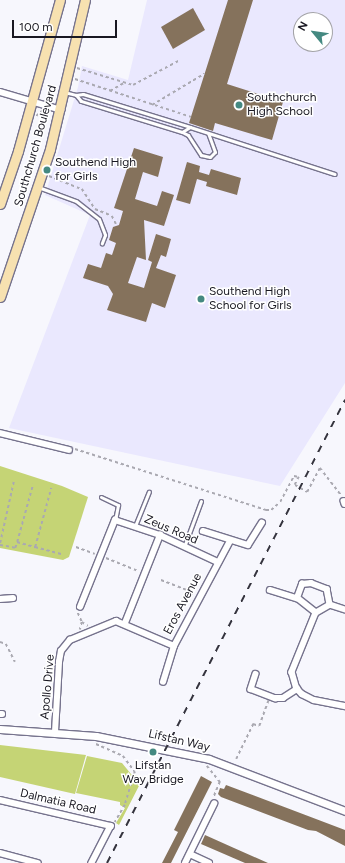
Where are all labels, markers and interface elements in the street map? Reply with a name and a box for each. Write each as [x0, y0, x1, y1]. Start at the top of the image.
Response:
scale bar [14, 12, 119, 38]
north arrow [293, 12, 333, 52]
text: 100 m [19, 20, 53, 34]
text: N [295, 20, 311, 33]
street label: Southchurch Boulevard [12, 84, 60, 208]
place label: Southchurch High School [247, 91, 316, 119]
marker: Southchurch High School [234, 100, 244, 110]
place label: Southend High for Girls [55, 156, 136, 184]
marker: Southend High for Girls [42, 165, 52, 175]
place label: Southend High School for Girls [209, 285, 292, 313]
marker: Southend High School for Girls [196, 294, 206, 304]
street label: Zeus Road [142, 512, 200, 548]
street label: Eros Avenue [161, 571, 205, 637]
street label: Apollo Drive [38, 654, 58, 720]
street label: Lifstan Way [147, 727, 211, 755]
marker: Lifstan Way Bridge [148, 747, 158, 757]
place label: Lifstan Way Bridge [122, 759, 184, 787]
street label: Dalmatia Road [19, 786, 97, 818]

